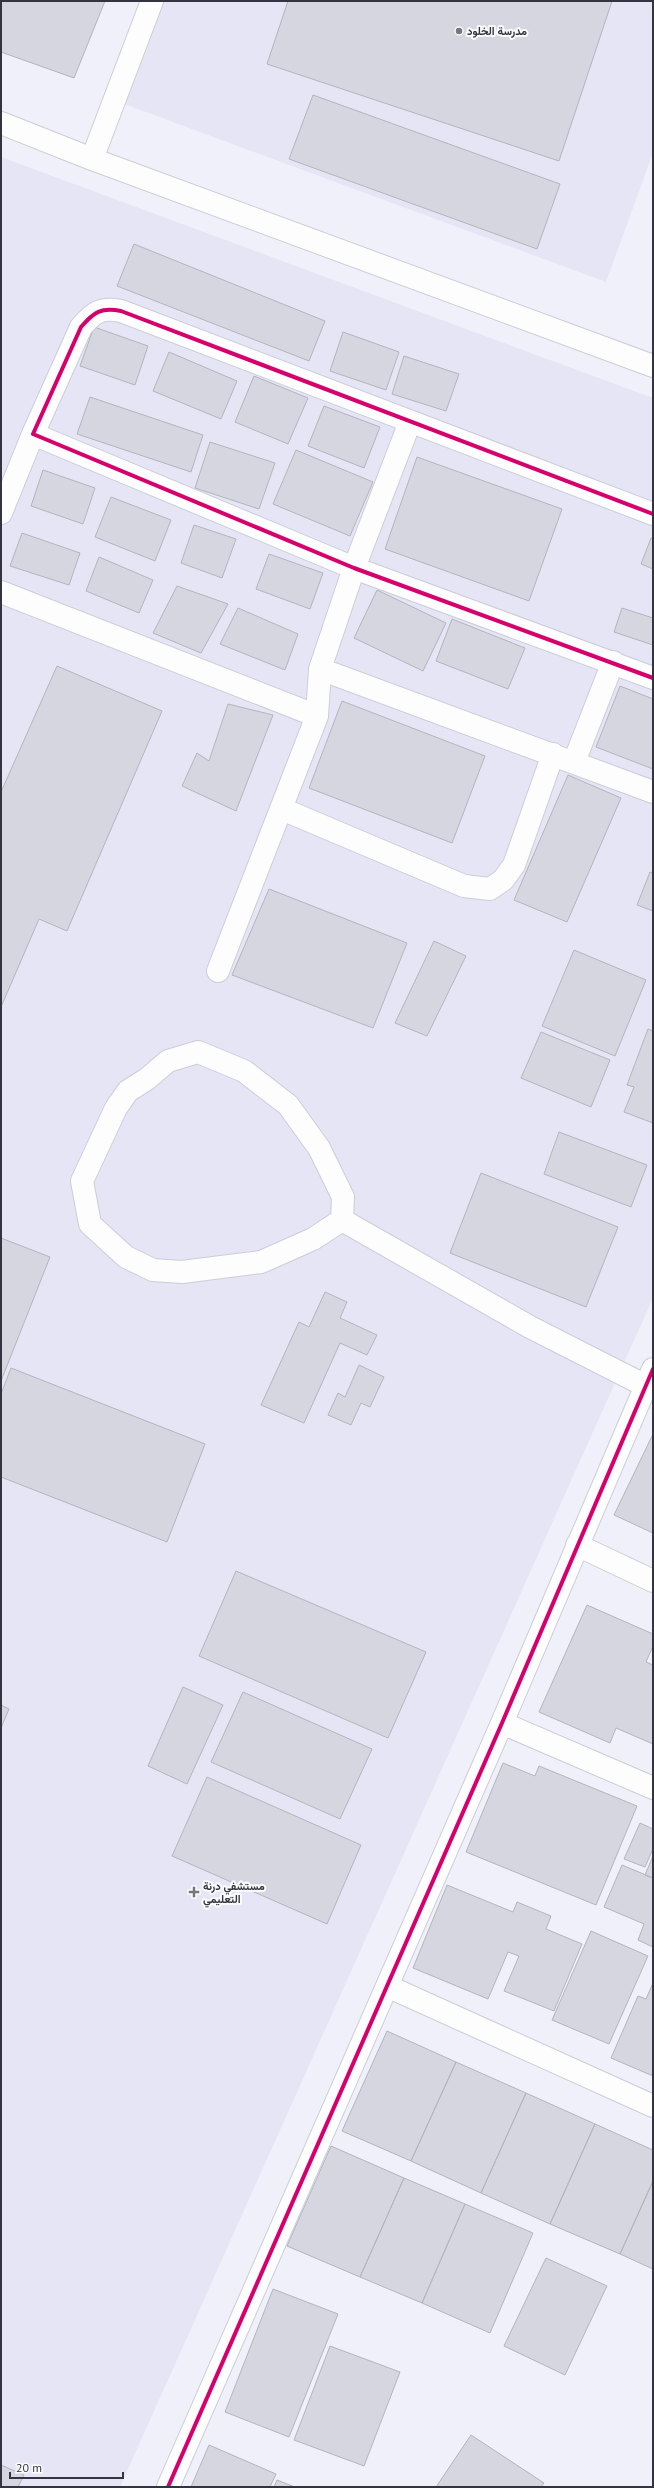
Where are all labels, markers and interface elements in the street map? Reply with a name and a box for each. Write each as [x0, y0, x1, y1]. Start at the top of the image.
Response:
place label: مدرسة الخلود [467, 24, 527, 38]
marker: مدرسة الخلود [454, 26, 464, 36]
place label: مستشفي درنة التعليمي [203, 1879, 265, 1908]
marker: مستشفي درنة التعليمي [188, 1886, 200, 1898]
scale bar [10, 2454, 123, 2480]
text: 20 m [16, 2460, 42, 2475]

